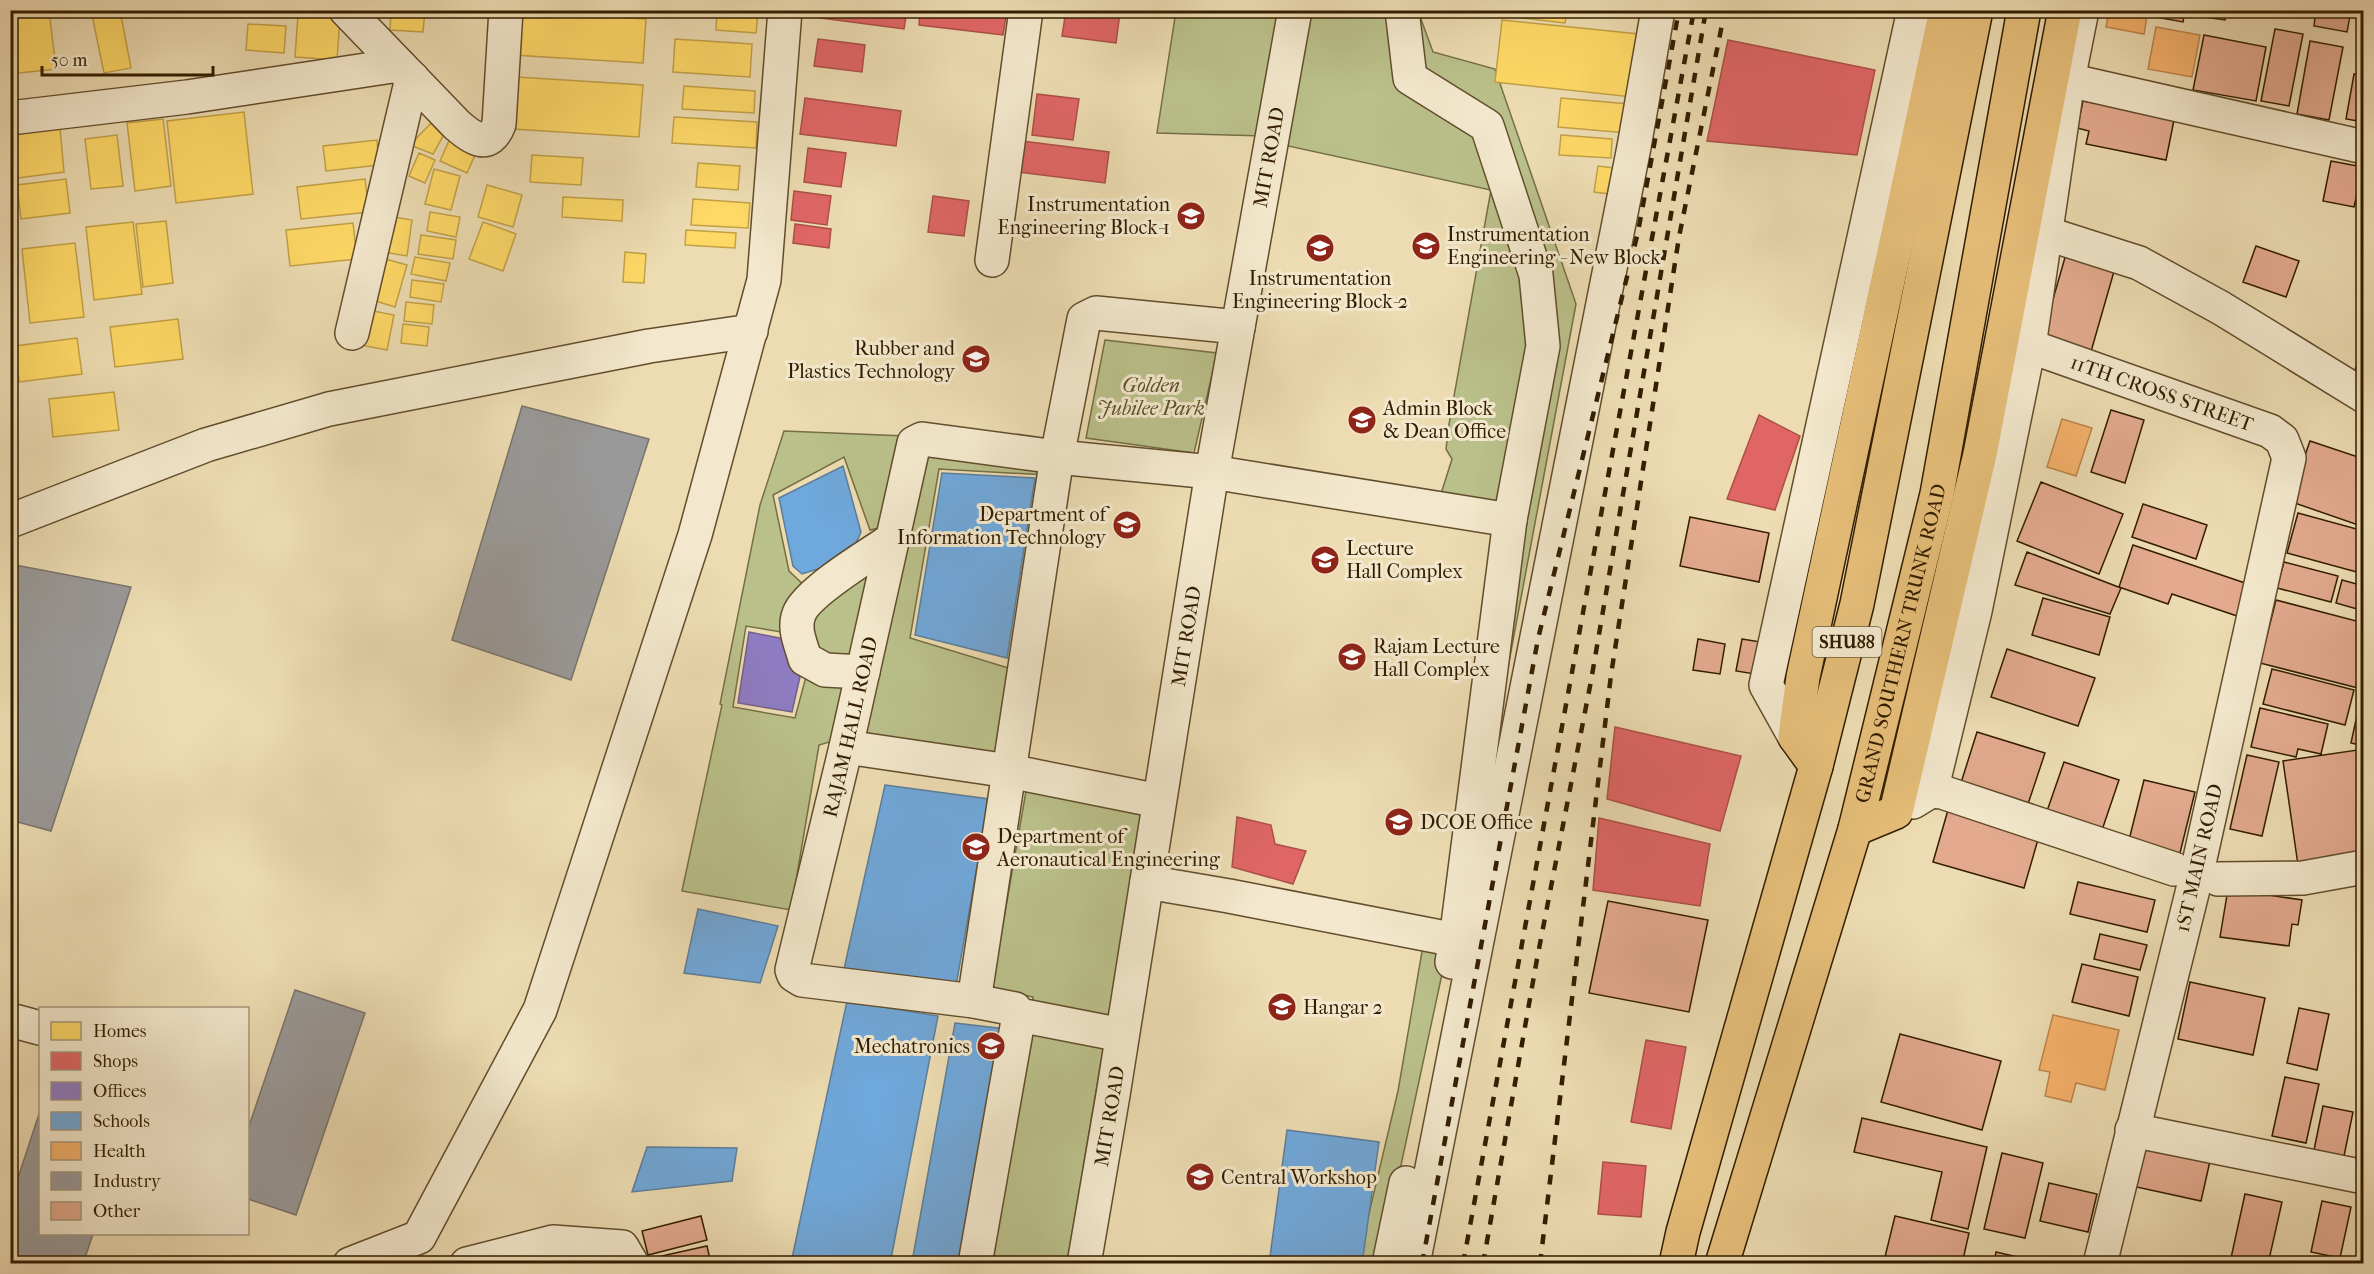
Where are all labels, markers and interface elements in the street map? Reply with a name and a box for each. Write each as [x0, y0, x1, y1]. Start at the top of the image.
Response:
scale bar [42, 39, 213, 77]
text: 50 m [51, 50, 88, 71]
street label: MIT ROAD [1248, 105, 1289, 209]
place label: Instrumentation Engineering Block-1 [997, 193, 1170, 239]
school or university icon: Instrumentation Engineering Block-1 [1175, 200, 1207, 232]
place label: Instrumentation Engineering - New Block [1447, 223, 1661, 269]
school or university icon: Instrumentation Engineering - New Block [1410, 230, 1442, 262]
school or university icon: Instrumentation Engineering Block-2 [1304, 232, 1336, 264]
place label: Instrumentation Engineering Block-2 [1232, 267, 1408, 313]
place label: Rubber and Plastics Technology [787, 337, 956, 383]
school or university icon: Rubber and Plastics Technology [960, 343, 992, 375]
street label: 11TH CROSS STREET [2067, 350, 2257, 436]
park label: Golden Jubilee Park [1097, 374, 1205, 420]
place label: Admin Block & Dean Office [1382, 397, 1506, 443]
school or university icon: Admin Block & Dean Office [1346, 404, 1378, 436]
street label: GRAND SOUTHERN TRUNK ROAD [1850, 482, 1950, 805]
place label: Department of Information Technology [897, 503, 1110, 549]
school or university icon: Department of Information Technology [1111, 509, 1143, 541]
place label: Lecture Hall Complex [1346, 537, 1463, 583]
school or university icon: Lecture Hall Complex [1309, 544, 1341, 576]
street label: MIT ROAD [1167, 584, 1205, 688]
road number: SHU88 [1812, 627, 1882, 657]
street label: RAJAM HALL ROAD [818, 634, 882, 820]
place label: Rajam Lecture Hall Complex [1373, 635, 1500, 681]
school or university icon: Rajam Lecture Hall Complex [1336, 641, 1368, 673]
street label: 1ST MAIN ROAD [2171, 782, 2227, 934]
school or university icon: DCOE Office [1383, 806, 1415, 838]
place label: DCOE Office [1420, 811, 1533, 834]
place label: Department of Aeronautical Engineering [996, 825, 1220, 871]
school or university icon: Department of Aeronautical Engineering [960, 831, 992, 863]
school or university icon: Hangar 2 [1266, 991, 1298, 1023]
place label: Hangar 2 [1303, 996, 1383, 1019]
legend [39, 1007, 249, 1235]
text: Homes [93, 1021, 147, 1042]
school or university icon: Mechatronics [975, 1030, 1007, 1062]
place label: Mechatronics [854, 1035, 970, 1058]
text: Shops [93, 1051, 138, 1072]
street label: MIT ROAD [1089, 1064, 1129, 1168]
text: Offices [93, 1081, 147, 1102]
text: Schools [93, 1111, 150, 1132]
text: Health [93, 1141, 146, 1162]
school or university icon: Central Workshop [1184, 1161, 1216, 1193]
place label: Central Workshop [1221, 1166, 1377, 1189]
text: Industry [93, 1171, 162, 1192]
text: Other [93, 1201, 141, 1222]

